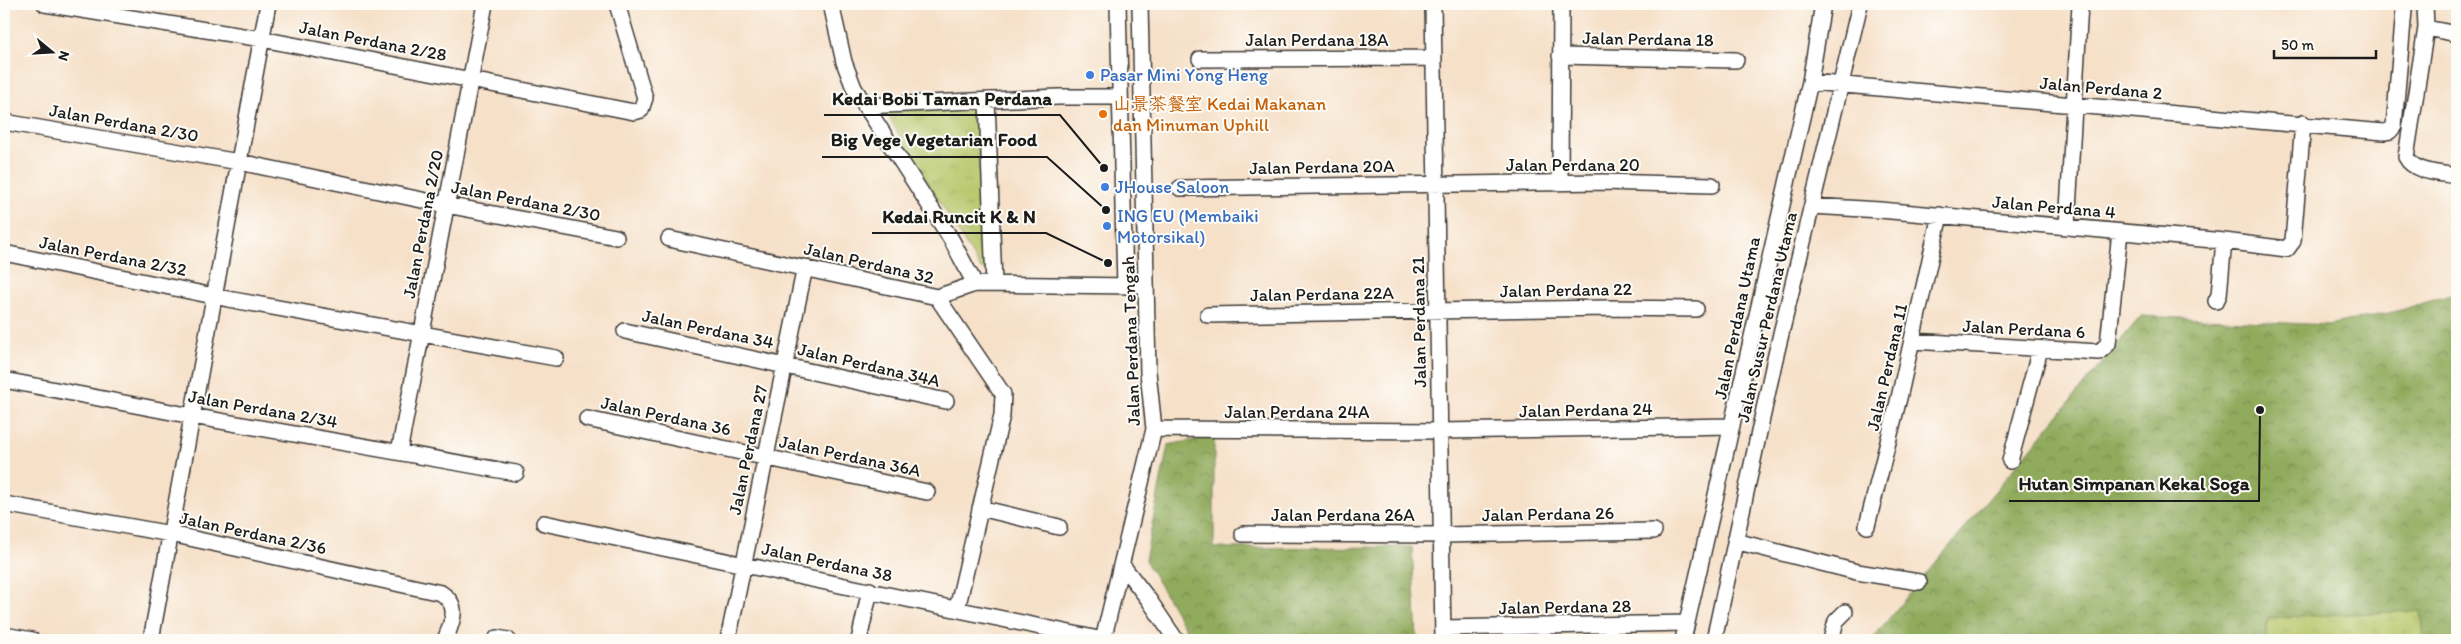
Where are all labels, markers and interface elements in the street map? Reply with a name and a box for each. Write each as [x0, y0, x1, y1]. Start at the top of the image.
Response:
street label: Jalan Perdana 2/28 [297, 16, 449, 66]
street label: Jalan Perdana 18 [1582, 27, 1714, 51]
north arrow [28, 28, 78, 78]
scale bar [2274, 28, 2376, 60]
street label: Jalan Perdana 18A [1245, 29, 1389, 51]
text: 50 m [2281, 36, 2314, 54]
text: N [54, 49, 73, 63]
place label: Pasar Mini Yong Heng [1100, 64, 1269, 86]
marker: Pasar Mini Yong Heng [1084, 69, 1096, 81]
street label: Jalan Perdana 2 [2039, 72, 2164, 104]
callout: Kedai Bobi Taman Perdana [824, 81, 1060, 115]
text: Kedai Bobi Taman Perdana [832, 87, 1053, 110]
place label: 山景茶餐室 Kedai Makanan dan Minuman Uphill [1113, 93, 1326, 136]
street label: Jalan Perdana 2/30 [48, 99, 200, 147]
marker: 山景茶餐室 Kedai Makanan dan Minuman Uphill [1097, 108, 1109, 120]
callout: Big Vege Vegetarian Food [822, 123, 1047, 157]
text: Big Vege Vegetarian Food [831, 128, 1038, 151]
street label: Jalan Perdana 2/20 [398, 148, 448, 300]
street label: Jalan Perdana 20 [1506, 154, 1640, 176]
street label: Jalan Perdana 20A [1249, 155, 1395, 179]
street label: Jalan Perdana 2/30 [450, 176, 602, 226]
place label: JHouse Saloon [1115, 176, 1229, 198]
marker: JHouse Saloon [1099, 181, 1111, 193]
street label: Jalan Perdana 4 [1991, 191, 2117, 223]
callout: Kedai Runcit K & N [872, 199, 1046, 233]
text: Kedai Runcit K & N [882, 205, 1036, 228]
place label: ING EU (Membaiki Motorsikal) [1117, 205, 1259, 248]
street label: Jalan Susur Perdana Utama [1732, 209, 1802, 424]
marker: ING EU (Membaiki Motorsikal) [1101, 220, 1113, 232]
street label: Jalan Perdana 2/32 [37, 231, 189, 281]
street label: Jalan Perdana Utama [1709, 234, 1765, 401]
street label: Jalan Perdana 32 [802, 237, 937, 289]
street label: Jalan Perdana Tengah [1117, 256, 1145, 426]
street label: Jalan Perdana 21 [1407, 256, 1431, 388]
street label: Jalan Perdana 22 [1500, 278, 1633, 302]
street label: Jalan Perdana 22A [1250, 282, 1395, 306]
street label: Jalan Perdana 11 [1862, 301, 1912, 433]
street label: Jalan Perdana 34 [640, 304, 776, 354]
street label: Jalan Perdana 6 [1962, 315, 2086, 343]
street label: Jalan Perdana 34A [796, 338, 943, 392]
street label: Jalan Perdana 27 [724, 383, 772, 517]
street label: Jalan Perdana 2/34 [187, 385, 339, 433]
street label: Jalan Perdana 36 [599, 391, 733, 441]
street label: Jalan Perdana 24 [1519, 398, 1653, 422]
street label: Jalan Perdana 24A [1224, 401, 1370, 423]
street label: Jalan Perdana 36A [777, 430, 923, 482]
callout: Hutan Simpanan Kekal Soga [2009, 467, 2259, 501]
text: Hutan Simpanan Kekal Soga [2018, 472, 2250, 495]
street label: Jalan Perdana 26 [1482, 502, 1614, 526]
street label: Jalan Perdana 26A [1271, 504, 1415, 526]
street label: Jalan Perdana 2/36 [178, 507, 328, 559]
street label: Jalan Perdana 38 [760, 537, 894, 587]
street label: Jalan Perdana 28 [1499, 595, 1632, 619]

